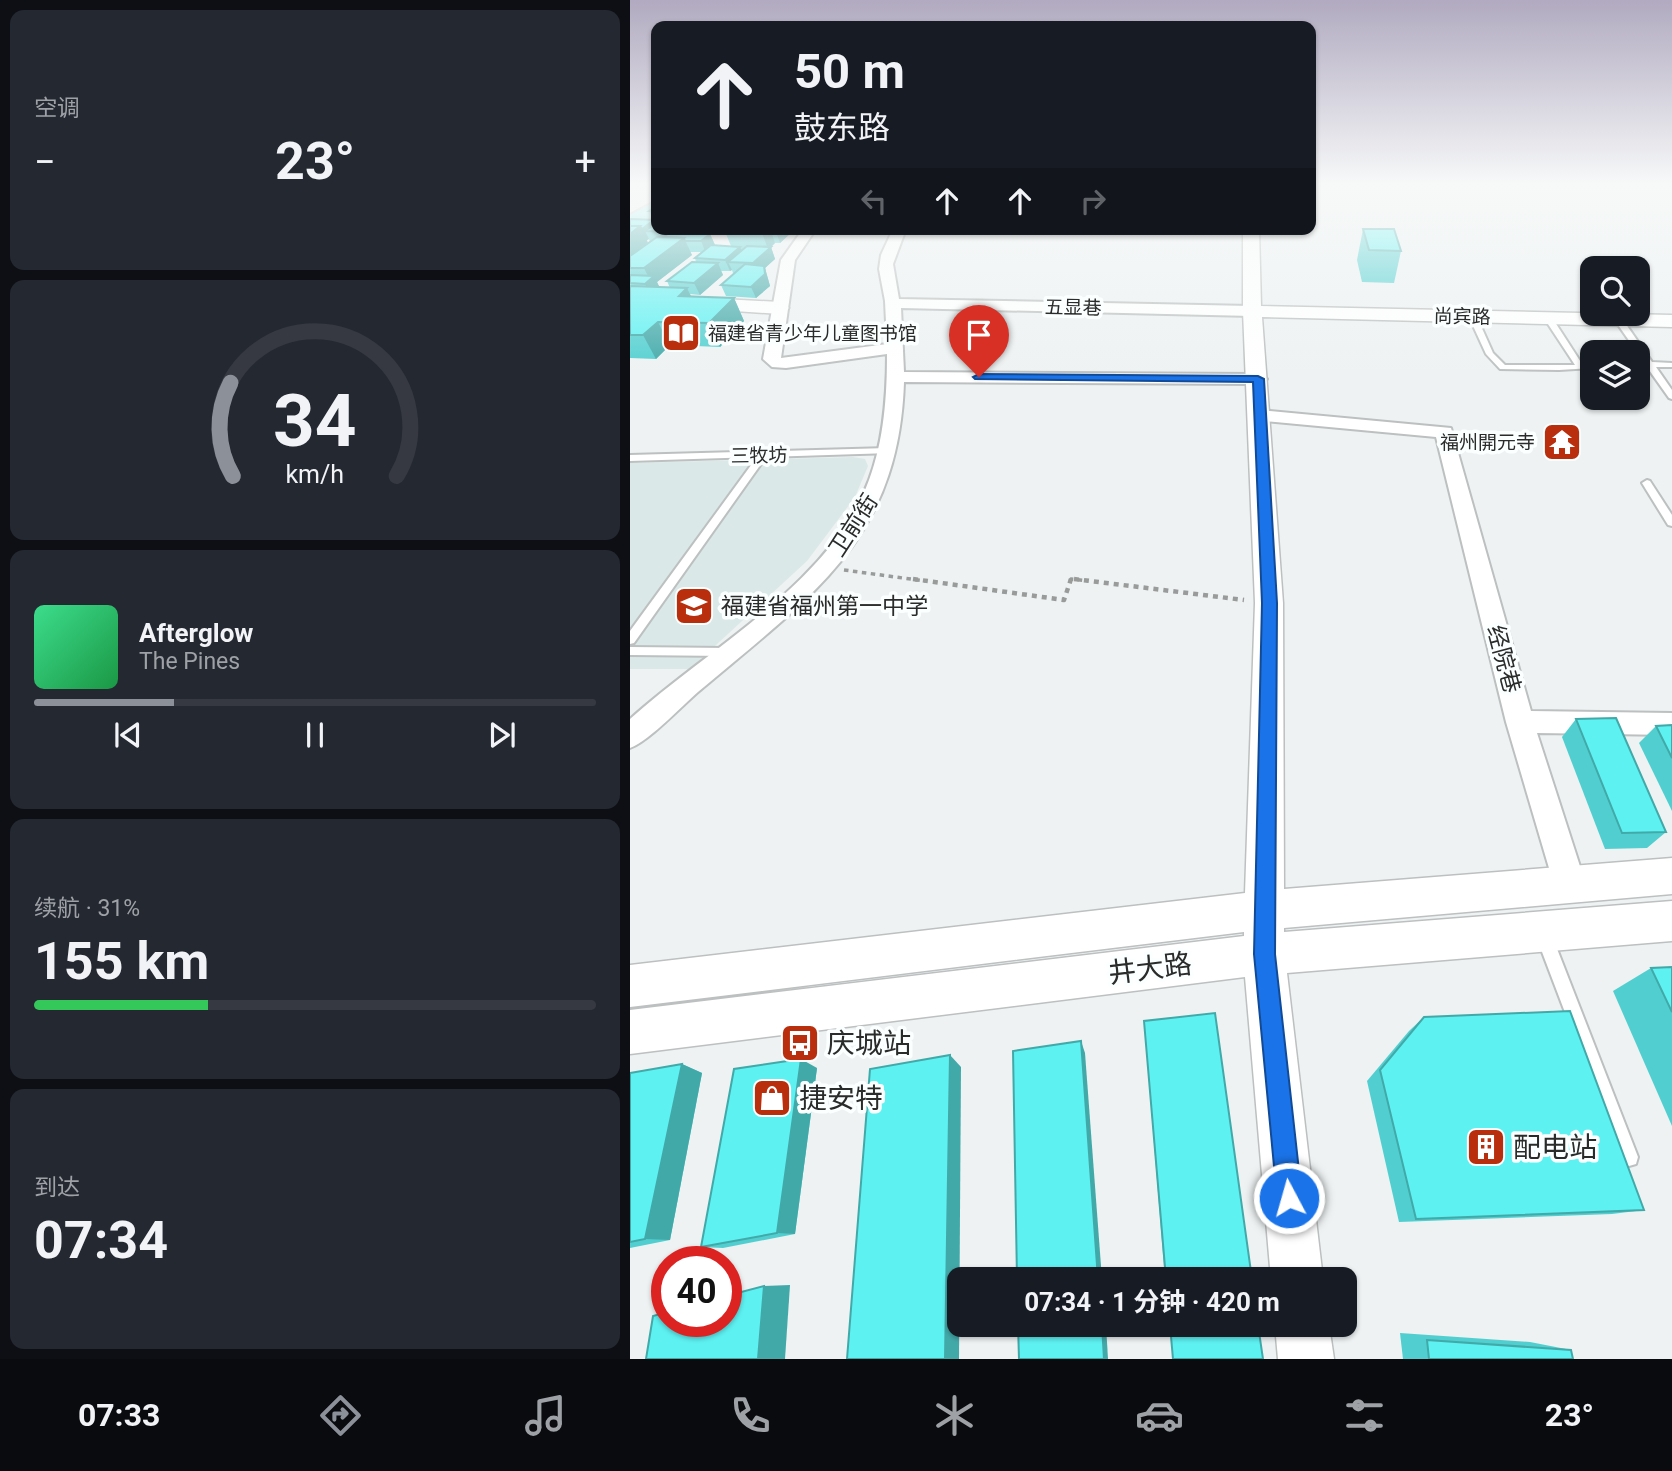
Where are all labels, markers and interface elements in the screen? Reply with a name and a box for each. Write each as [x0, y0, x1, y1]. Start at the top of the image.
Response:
text: 50 m [794, 43, 905, 100]
icon: ahead [679, 49, 770, 140]
text: 空调 [34, 95, 80, 122]
text: 鼓东路 [794, 109, 890, 147]
text: 23° [275, 131, 355, 192]
text: − [34, 140, 56, 184]
text: + [574, 140, 596, 184]
icon: left [855, 182, 893, 220]
icon: ahead [928, 182, 966, 220]
icon: ahead [1001, 182, 1039, 220]
icon: right [1074, 182, 1112, 220]
map controls [1580, 256, 1650, 410]
button: search [1580, 256, 1650, 326]
street label: 五显巷 [1044, 296, 1102, 319]
pin [949, 305, 1009, 377]
street label: 尚宾路 [1433, 305, 1491, 328]
library icon: 福建省青少年儿童图书馆 [660, 312, 702, 354]
icon: arrive [960, 316, 998, 354]
place label: 福建省青少年儿童图书馆 [708, 322, 917, 345]
button: layers [1580, 340, 1650, 410]
text: 34 [273, 378, 357, 464]
temple icon: 福州開元寺 [1541, 421, 1583, 463]
place label: 福州開元寺 [1440, 431, 1535, 454]
street label: 三牧坊 [730, 444, 788, 467]
text: km/h [286, 459, 344, 488]
street label: 卫前街 [823, 489, 884, 562]
school or university icon: 福建省福州第一中学 [673, 585, 715, 627]
place label: 福建省福州第一中学 [721, 593, 928, 620]
text: Afterglow [139, 618, 253, 648]
street label: 经院巷 [1482, 622, 1525, 696]
text: The Pines [139, 648, 240, 675]
icon: previous [109, 716, 147, 754]
icon: pause [296, 716, 334, 754]
icon: next [483, 716, 521, 754]
text: 续航 · 31% [34, 895, 140, 922]
text: 155 km [34, 931, 209, 992]
street label: 井大路 [1106, 947, 1194, 990]
bus stop icon: 庆城站 [779, 1022, 821, 1064]
place label: 庆城站 [827, 1027, 911, 1060]
shop icon: 捷安特 [751, 1077, 793, 1119]
place label: 捷安特 [799, 1082, 883, 1115]
building icon: 配电站 [1465, 1126, 1507, 1168]
place label: 配电站 [1513, 1131, 1597, 1164]
position arrow [1252, 1161, 1326, 1235]
text: 到达 [34, 1174, 80, 1201]
text: 07:34 [34, 1210, 168, 1271]
speed limit sign: 40 [651, 1246, 742, 1337]
text: 07:34 · 1 分钟 · 420 m [1024, 1287, 1280, 1317]
icon: directions [316, 1391, 365, 1440]
icon: music [521, 1391, 570, 1440]
icon: phone [726, 1391, 775, 1440]
icon: climate [930, 1391, 979, 1440]
icon: car [1135, 1391, 1184, 1440]
icon: filters [1340, 1391, 1389, 1440]
text: 07:33 [78, 1396, 160, 1434]
text: 23° [1545, 1396, 1594, 1434]

